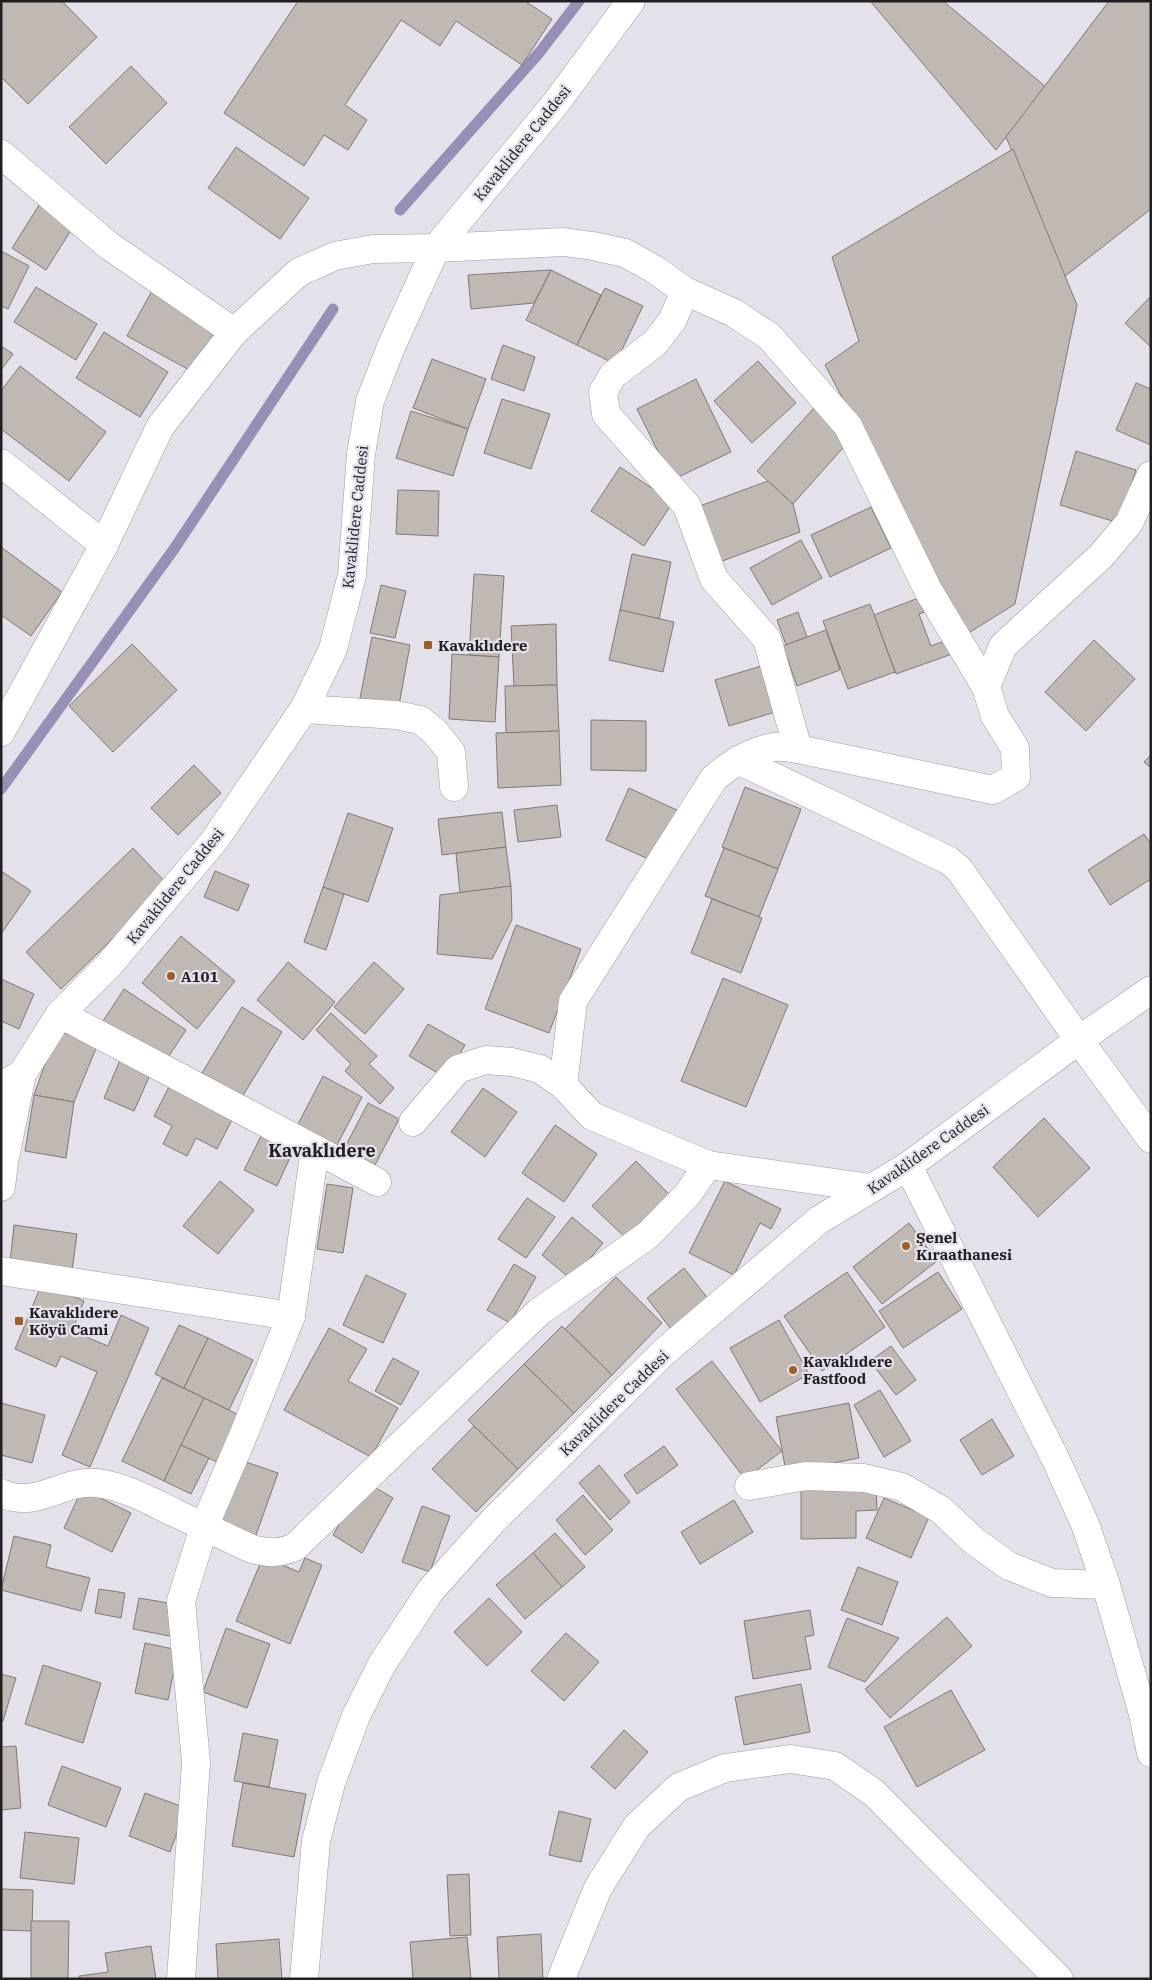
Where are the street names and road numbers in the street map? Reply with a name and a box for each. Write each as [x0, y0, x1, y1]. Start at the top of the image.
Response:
street label: Kavaklidere Caddesi [469, 81, 575, 205]
street label: Kavaklidere Caddesi [338, 444, 372, 589]
street label: Kavaklidere Caddesi [122, 824, 228, 948]
street label: Kavaklidere Caddesi [864, 1100, 993, 1198]
street label: Kavaklidere Caddesi [556, 1346, 673, 1460]

